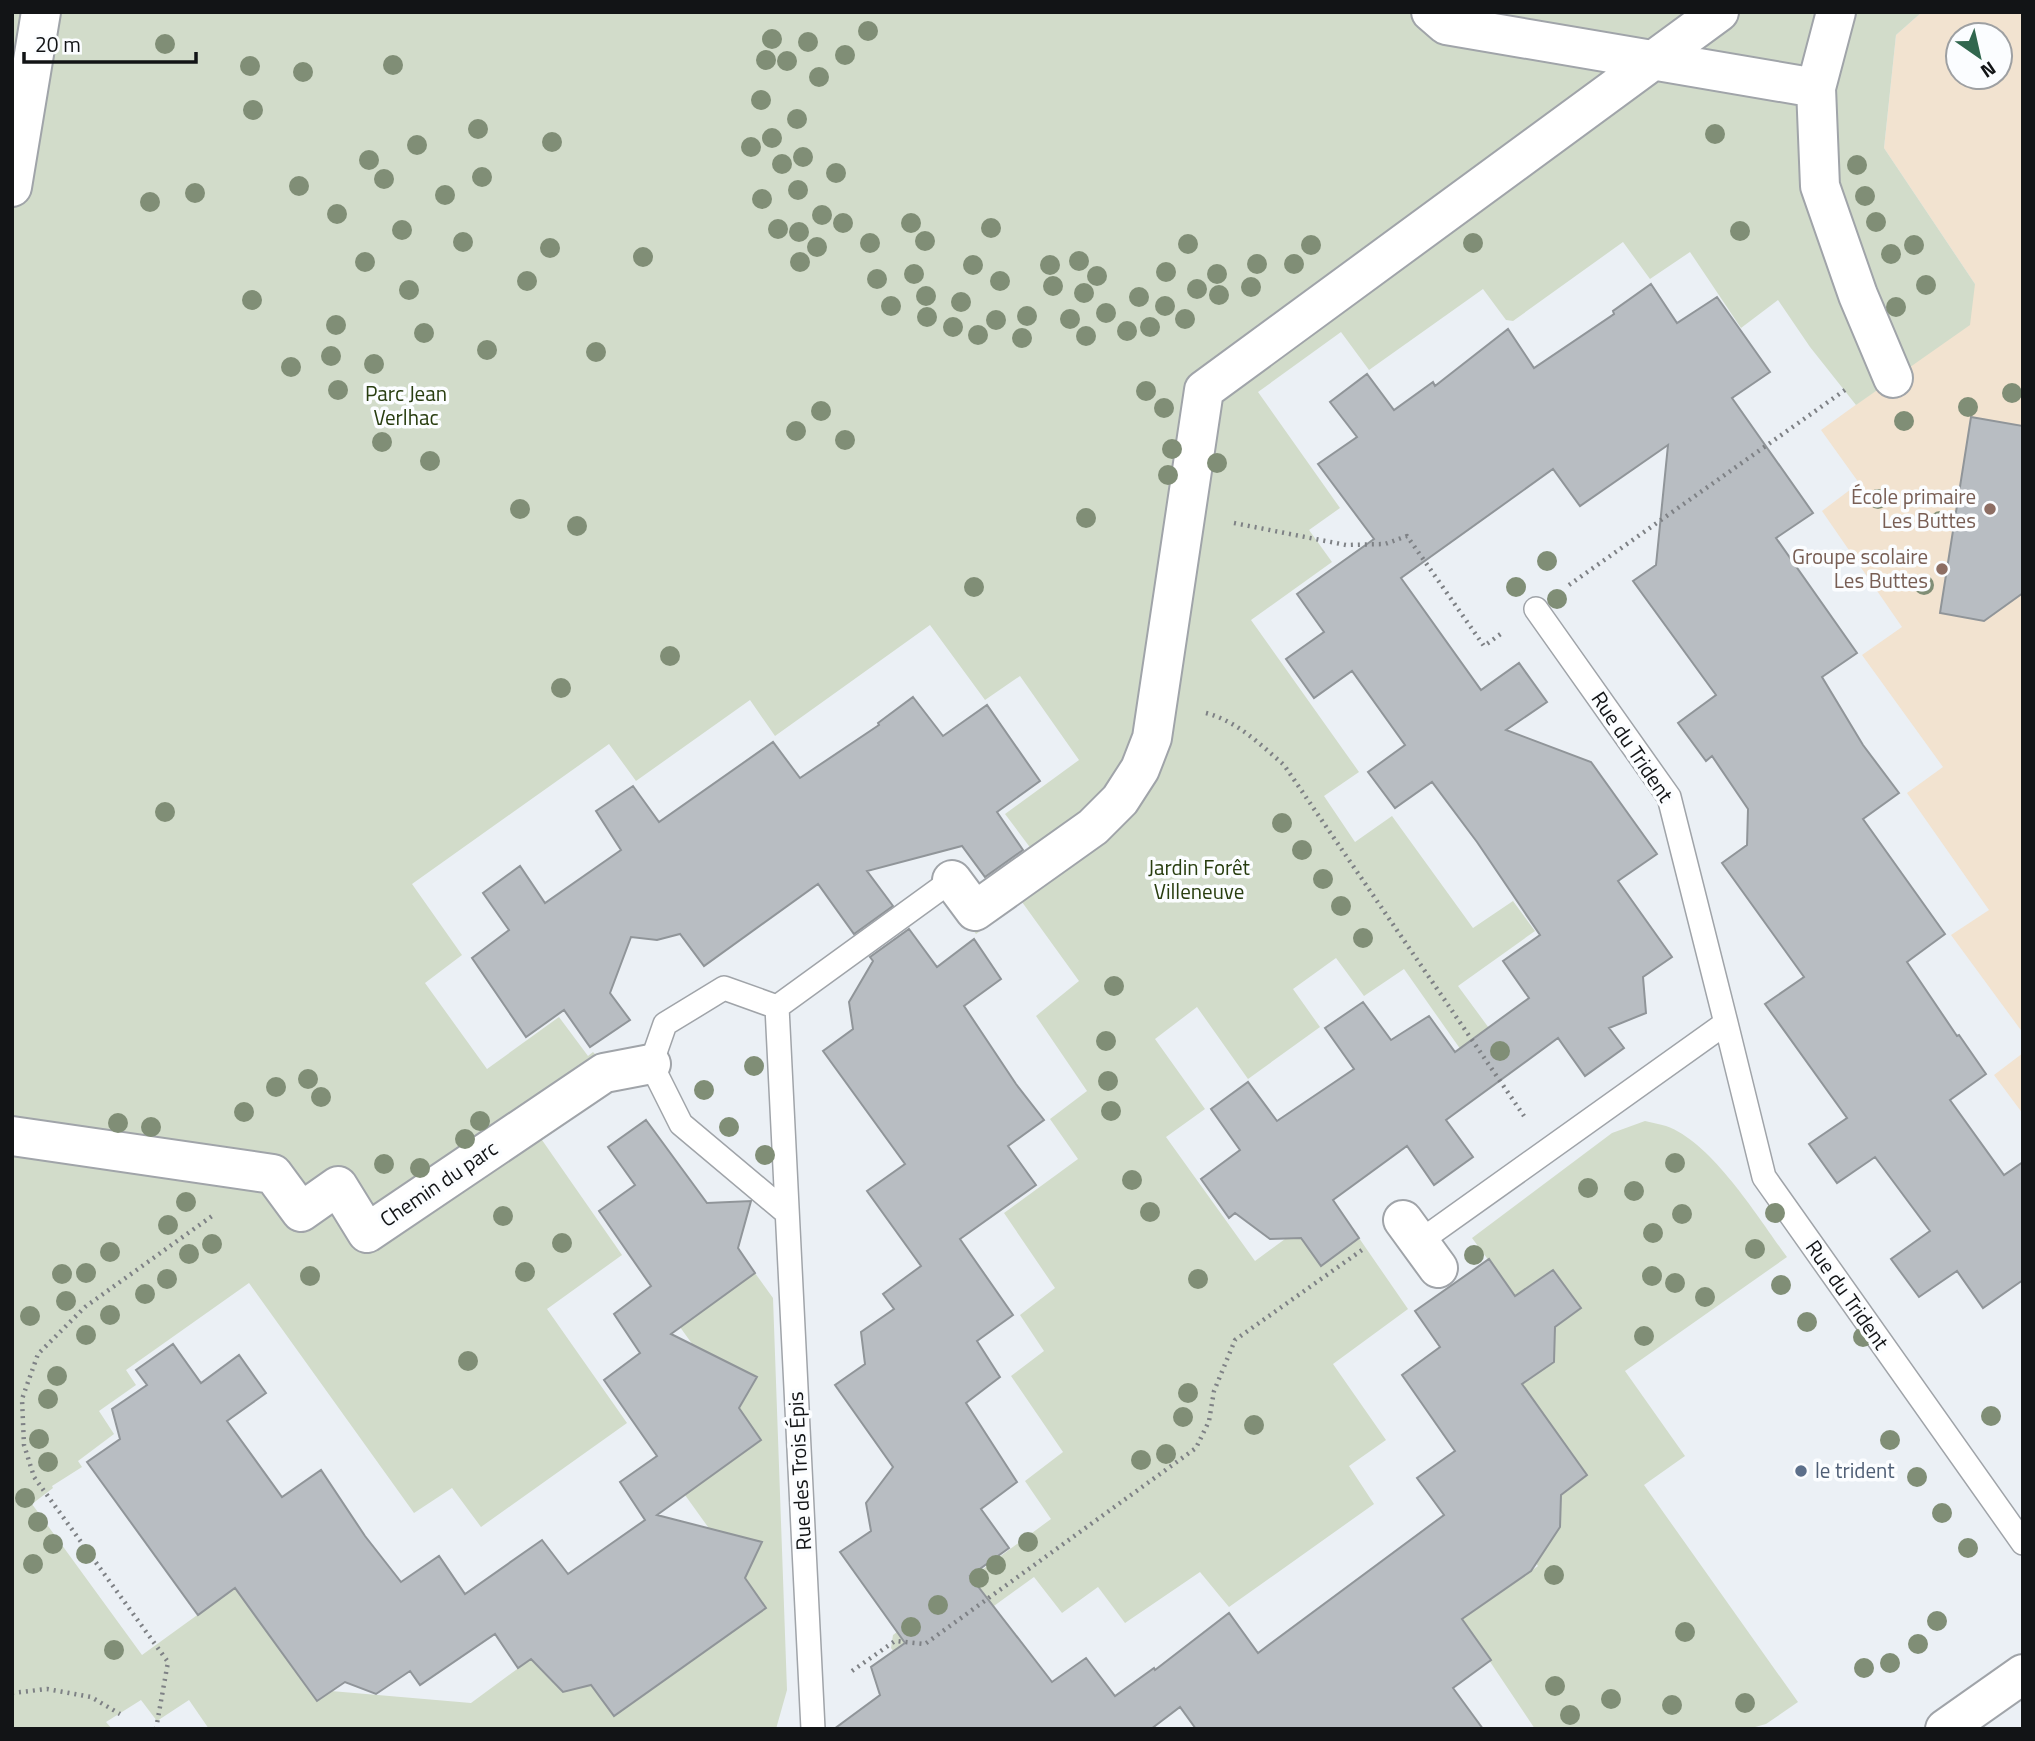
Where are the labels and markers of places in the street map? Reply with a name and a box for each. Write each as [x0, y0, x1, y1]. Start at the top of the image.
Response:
place label: École primaire Les Buttes [1851, 480, 1976, 536]
marker: École primaire Les Buttes [1982, 501, 1998, 517]
place label: Groupe scolaire Les Buttes [1792, 540, 1928, 596]
marker: Groupe scolaire Les Buttes [1934, 561, 1950, 577]
place label: le trident [1815, 1454, 1895, 1486]
marker: le trident [1793, 1463, 1809, 1479]

